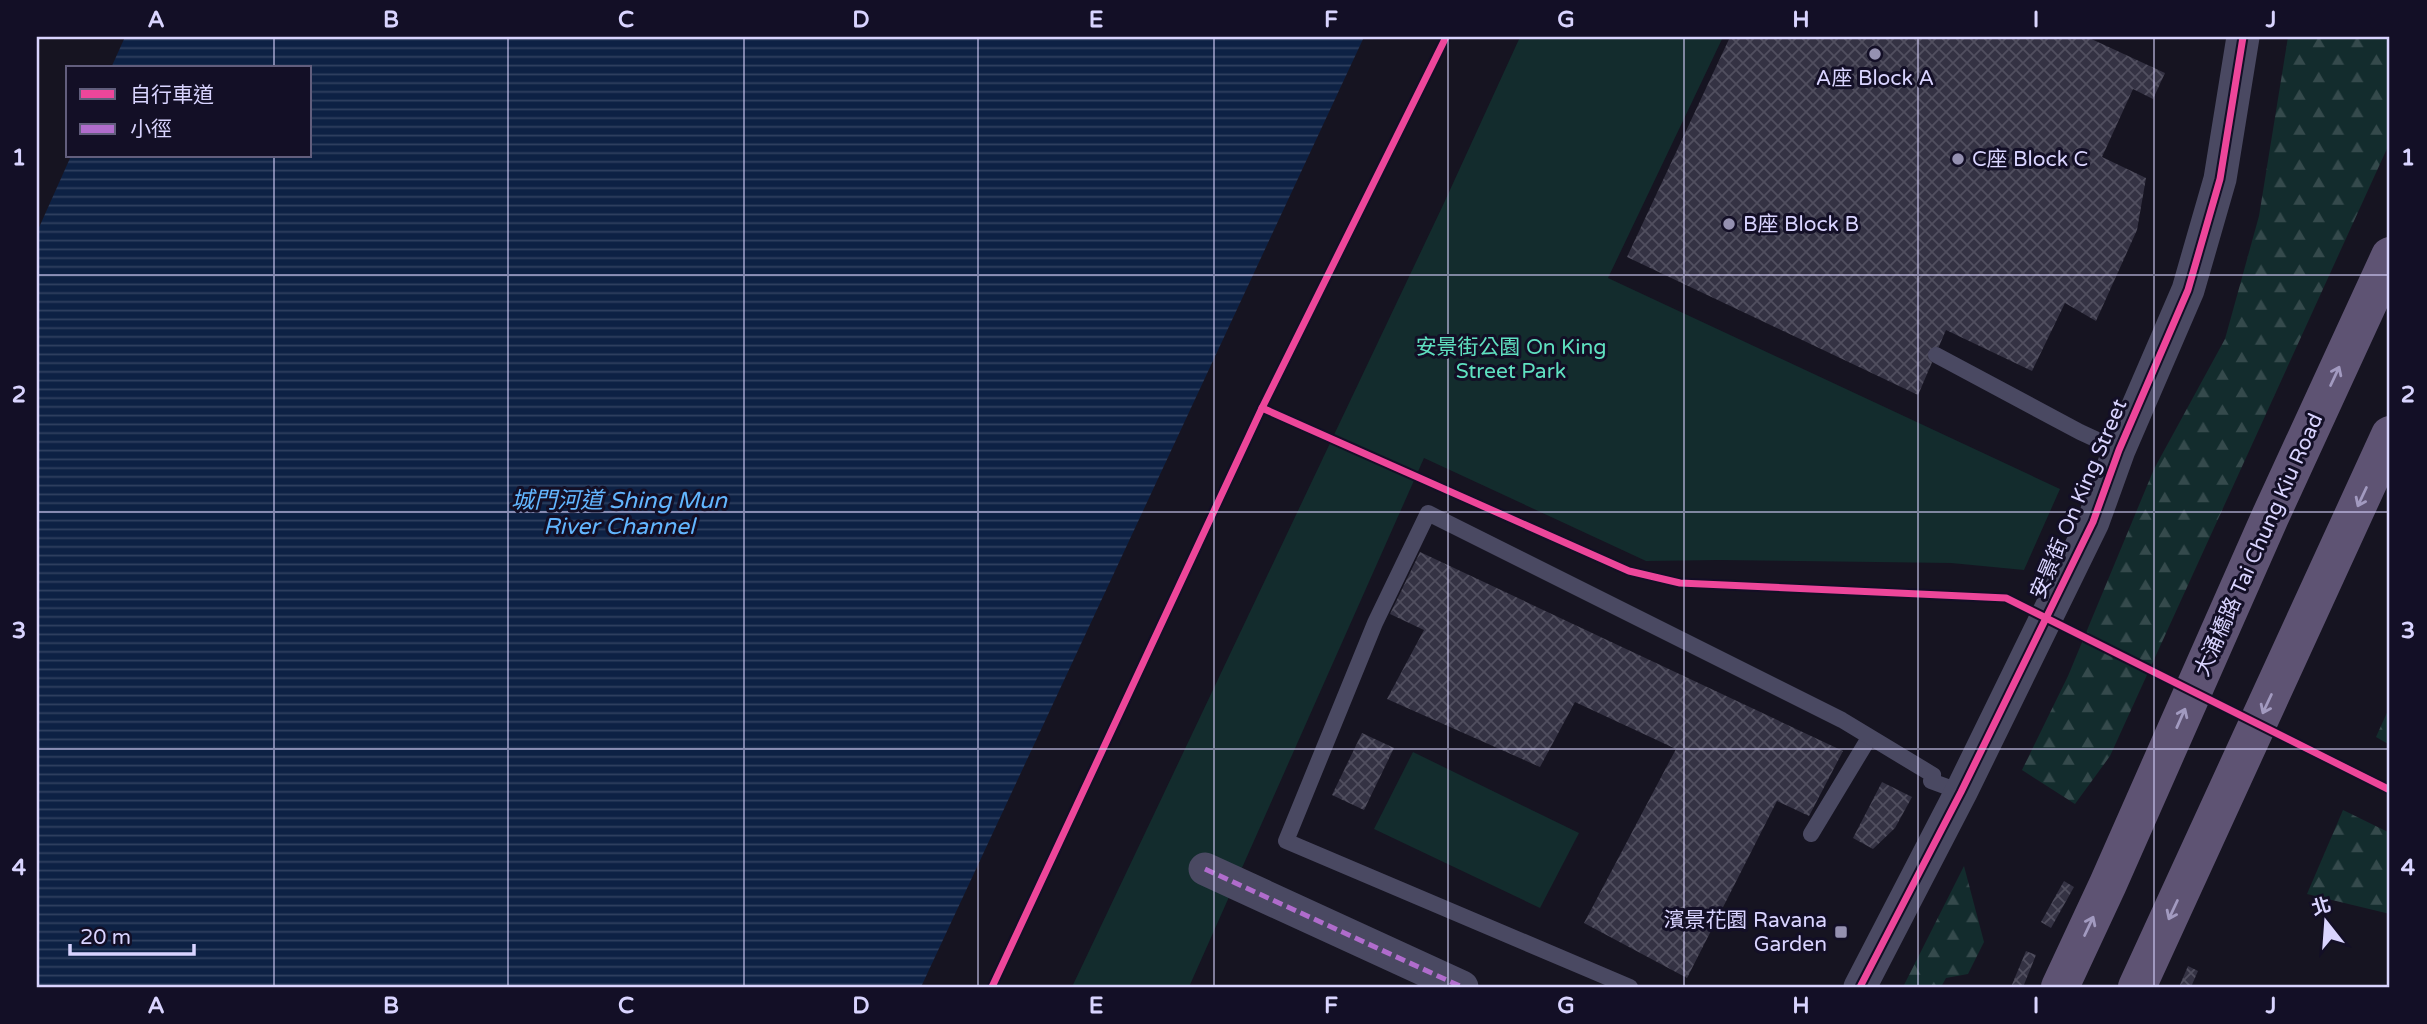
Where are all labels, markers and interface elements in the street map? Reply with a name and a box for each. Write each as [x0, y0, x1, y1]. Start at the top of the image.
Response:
text: A [147, 6, 165, 34]
text: B [383, 6, 399, 34]
text: C [618, 6, 634, 34]
text: D [852, 6, 870, 34]
text: E [1089, 6, 1103, 34]
text: F [1324, 6, 1338, 34]
text: G [1557, 6, 1575, 34]
text: H [1792, 6, 1810, 34]
text: I [2033, 6, 2039, 34]
text: J [2265, 6, 2276, 34]
marker: A座 Block A [1867, 46, 1883, 62]
legend [66, 66, 312, 158]
place label: A座 Block A [1816, 66, 1934, 91]
text: 自行車道 [130, 83, 214, 108]
text: 小徑 [130, 117, 172, 142]
text: 1 [12, 144, 26, 172]
text: 1 [2401, 144, 2415, 172]
place label: C座 Block C [1972, 147, 2088, 172]
marker: C座 Block C [1950, 151, 1966, 167]
place label: B座 Block B [1743, 212, 1859, 237]
marker: B座 Block B [1721, 216, 1737, 232]
park label: 安景街公園 On King Street Park [1416, 335, 1606, 384]
one-way arrow [2329, 366, 2342, 387]
text: 2 [12, 381, 26, 409]
text: 2 [2401, 381, 2415, 409]
street label: 安景街 On King Street [2026, 395, 2132, 603]
street label: 大涌橋路 Tai Chung Kiu Road [2190, 410, 2328, 680]
one-way arrow [2355, 486, 2368, 507]
water label: 城門河道 Shing Mun River Channel [511, 487, 728, 541]
text: 3 [12, 617, 26, 645]
text: 3 [2401, 617, 2415, 645]
one-way arrow [2260, 692, 2273, 714]
one-way arrow [2175, 707, 2188, 729]
text: 4 [12, 854, 27, 882]
text: 4 [2401, 854, 2416, 882]
north arrow [2290, 888, 2360, 958]
text: 北 [2309, 893, 2334, 920]
one-way arrow [2165, 899, 2179, 920]
place label: 濱景花園 Ravana Garden [1664, 908, 1827, 957]
scale bar [70, 912, 194, 956]
one-way arrow [2083, 915, 2096, 937]
marker: 濱景花園 Ravana Garden [1833, 924, 1849, 940]
text: 20 m [80, 925, 131, 950]
text: A [147, 992, 165, 1020]
text: B [383, 992, 399, 1020]
text: C [618, 992, 634, 1020]
text: D [852, 992, 870, 1020]
text: E [1089, 992, 1103, 1020]
text: F [1324, 992, 1338, 1020]
text: G [1557, 992, 1575, 1020]
text: H [1792, 992, 1810, 1020]
text: I [2033, 992, 2039, 1020]
text: J [2265, 992, 2276, 1020]

